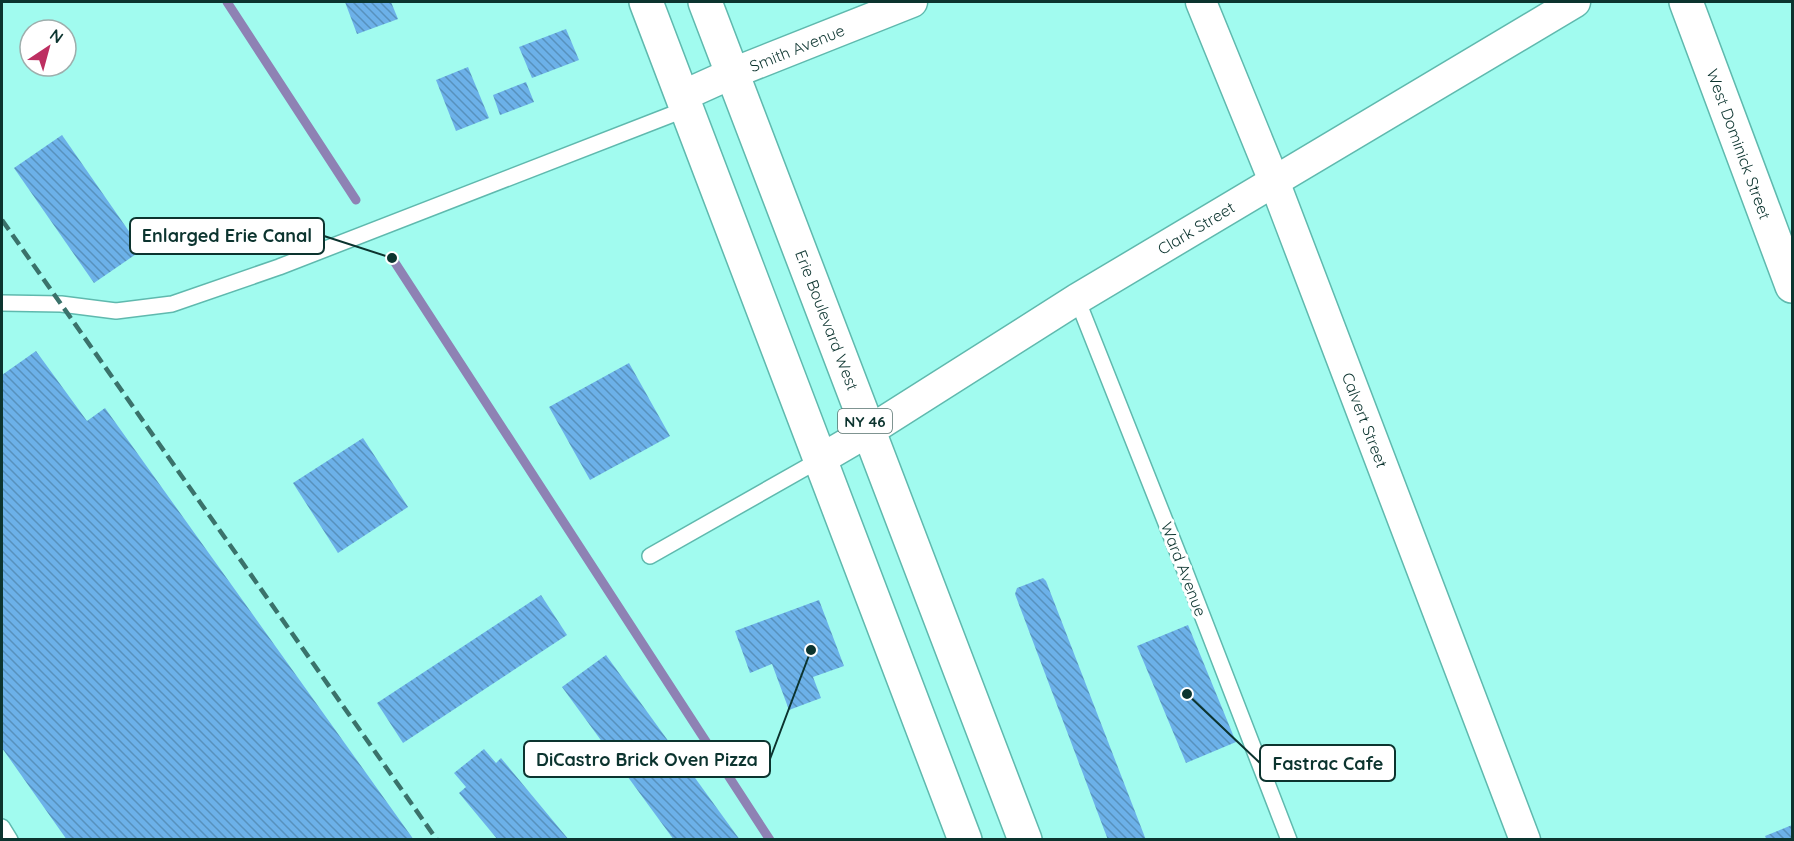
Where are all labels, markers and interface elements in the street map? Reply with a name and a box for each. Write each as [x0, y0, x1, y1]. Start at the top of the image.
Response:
north arrow [18, 18, 78, 78]
street label: Smith Avenue [747, 20, 847, 76]
text: N [46, 24, 67, 47]
street label: West Dominick Street [1703, 66, 1775, 222]
street label: Clark Street [1154, 197, 1238, 259]
callout: Enlarged Erie Canal [130, 218, 324, 254]
text: Enlarged Erie Canal [142, 224, 312, 247]
street label: Erie Boulevard West [791, 247, 863, 393]
street label: Calvert Street [1338, 369, 1392, 471]
road number: NY 46 [838, 409, 892, 433]
street label: Ward Avenue [1157, 519, 1211, 619]
callout: DiCastro Brick Oven Pizza [524, 741, 770, 777]
callout: Fastrac Cafe [1260, 745, 1395, 781]
text: DiCastro Brick Oven Pizza [536, 748, 758, 771]
text: Fastrac Cafe [1273, 752, 1383, 775]

